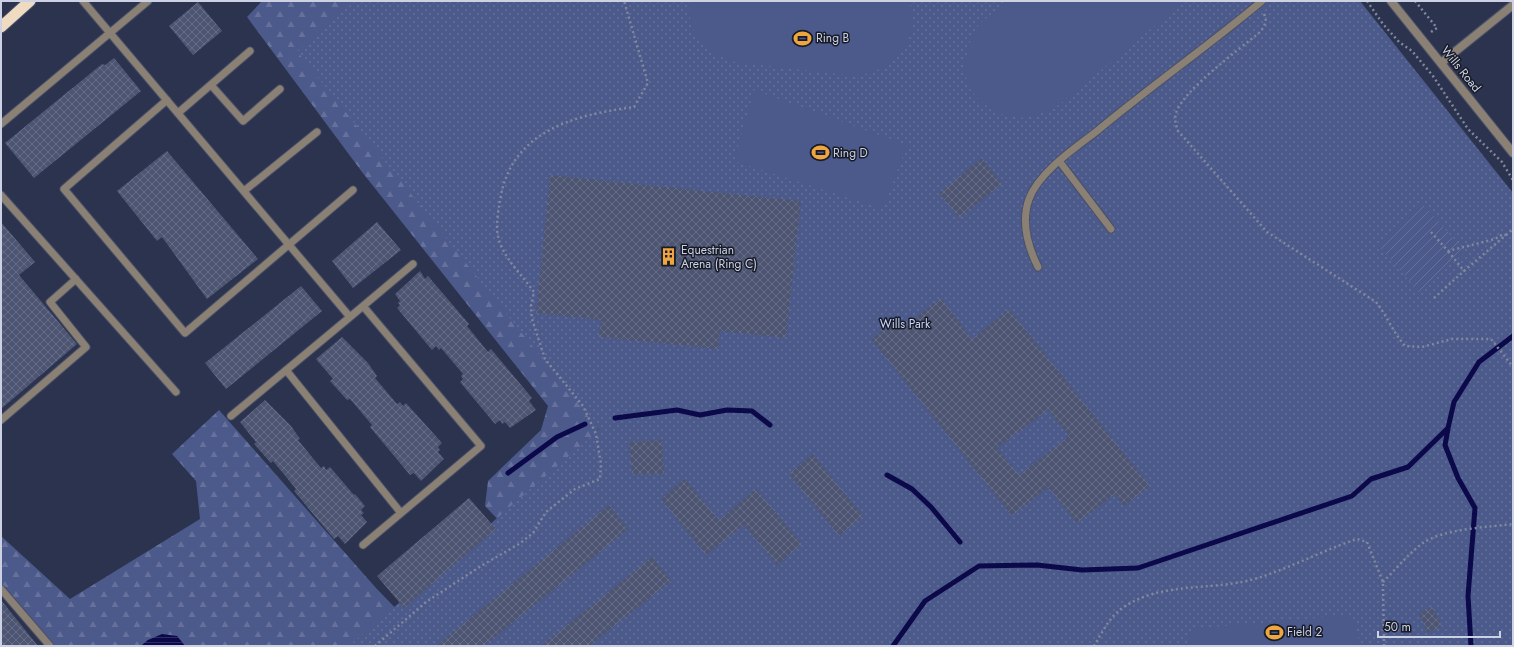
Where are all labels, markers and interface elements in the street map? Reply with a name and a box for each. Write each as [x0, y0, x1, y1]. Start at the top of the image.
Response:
sports icon: Ring B [793, 28, 813, 48]
place label: Ring B [816, 29, 850, 47]
street label: Wills Road [1437, 42, 1485, 96]
sports icon: Ring D [810, 143, 830, 163]
place label: Ring D [833, 144, 868, 162]
place label: Equestrian Arena (Ring C) [681, 241, 757, 273]
building icon: Equestrian Arena (Ring C) [658, 247, 678, 267]
park label: Wills Park [880, 315, 931, 333]
scale bar [1378, 613, 1500, 639]
text: 50 m [1384, 618, 1411, 636]
sports icon: Field 2 [1264, 622, 1284, 642]
place label: Field 2 [1287, 623, 1323, 641]

